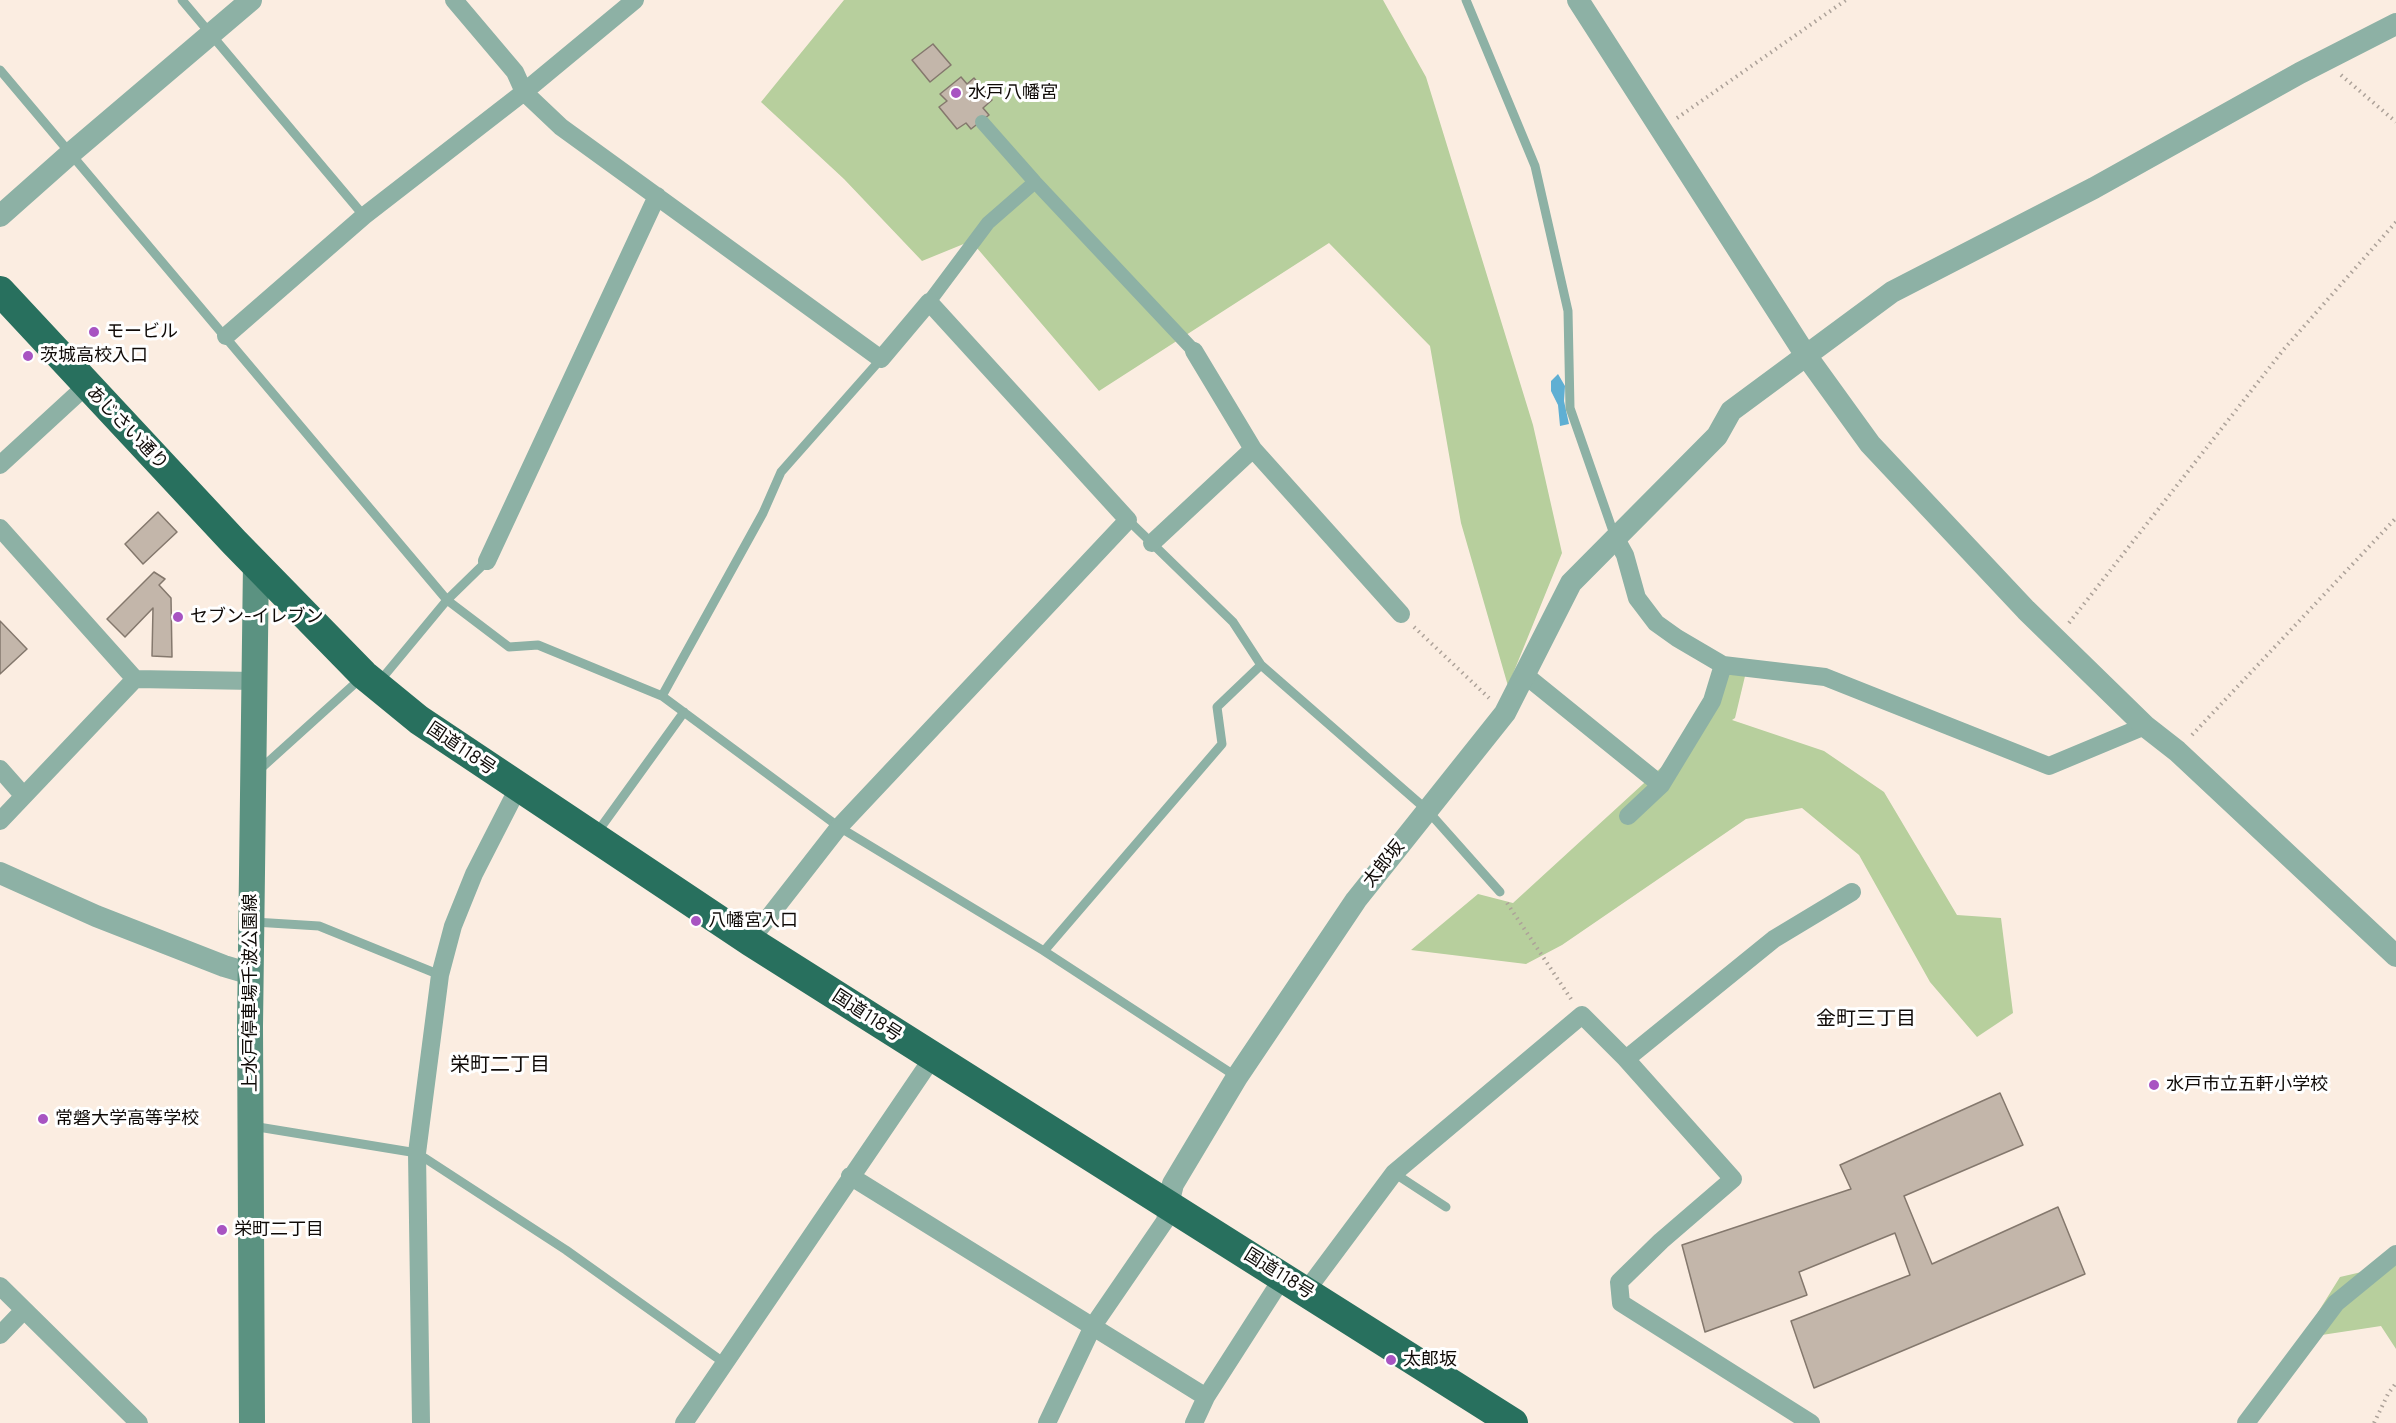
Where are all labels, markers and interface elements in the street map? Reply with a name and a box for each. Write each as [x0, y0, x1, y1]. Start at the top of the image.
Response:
place label: 水戸八幡宮 [968, 82, 1058, 104]
marker: 水戸八幡宮 [949, 86, 963, 100]
place label: モービル [106, 321, 178, 343]
marker: モービル [87, 325, 101, 339]
place label: 茨城高校入口 [40, 345, 148, 367]
marker: 茨城高校入口 [21, 349, 35, 363]
street label: あじさい通り [82, 382, 172, 474]
place label: セブン-イレブン [190, 606, 324, 628]
marker: セブン-イレブン [171, 610, 185, 624]
street label: 国道118号 [422, 718, 500, 780]
street label: 太郎坂 [1359, 836, 1409, 892]
street label: 上水戸停車場千波公園線 [240, 894, 262, 1092]
place label: 八幡宮入口 [708, 910, 798, 932]
marker: 八幡宮入口 [689, 914, 703, 928]
street label: 国道118号 [828, 986, 906, 1046]
district label: 金町三丁目 [1816, 1007, 1916, 1031]
district label: 栄町二丁目 [450, 1053, 550, 1077]
place label: 水戸市立五軒小学校 [2166, 1074, 2328, 1096]
marker: 水戸市立五軒小学校 [2147, 1078, 2161, 1092]
place label: 常磐大学高等学校 [55, 1108, 199, 1130]
marker: 常磐大学高等学校 [36, 1112, 50, 1126]
place label: 栄町二丁目 [234, 1219, 324, 1241]
marker: 栄町二丁目 [215, 1223, 229, 1237]
street label: 国道118号 [1240, 1244, 1318, 1304]
place label: 太郎坂 [1403, 1349, 1457, 1371]
marker: 太郎坂 [1384, 1353, 1398, 1367]

